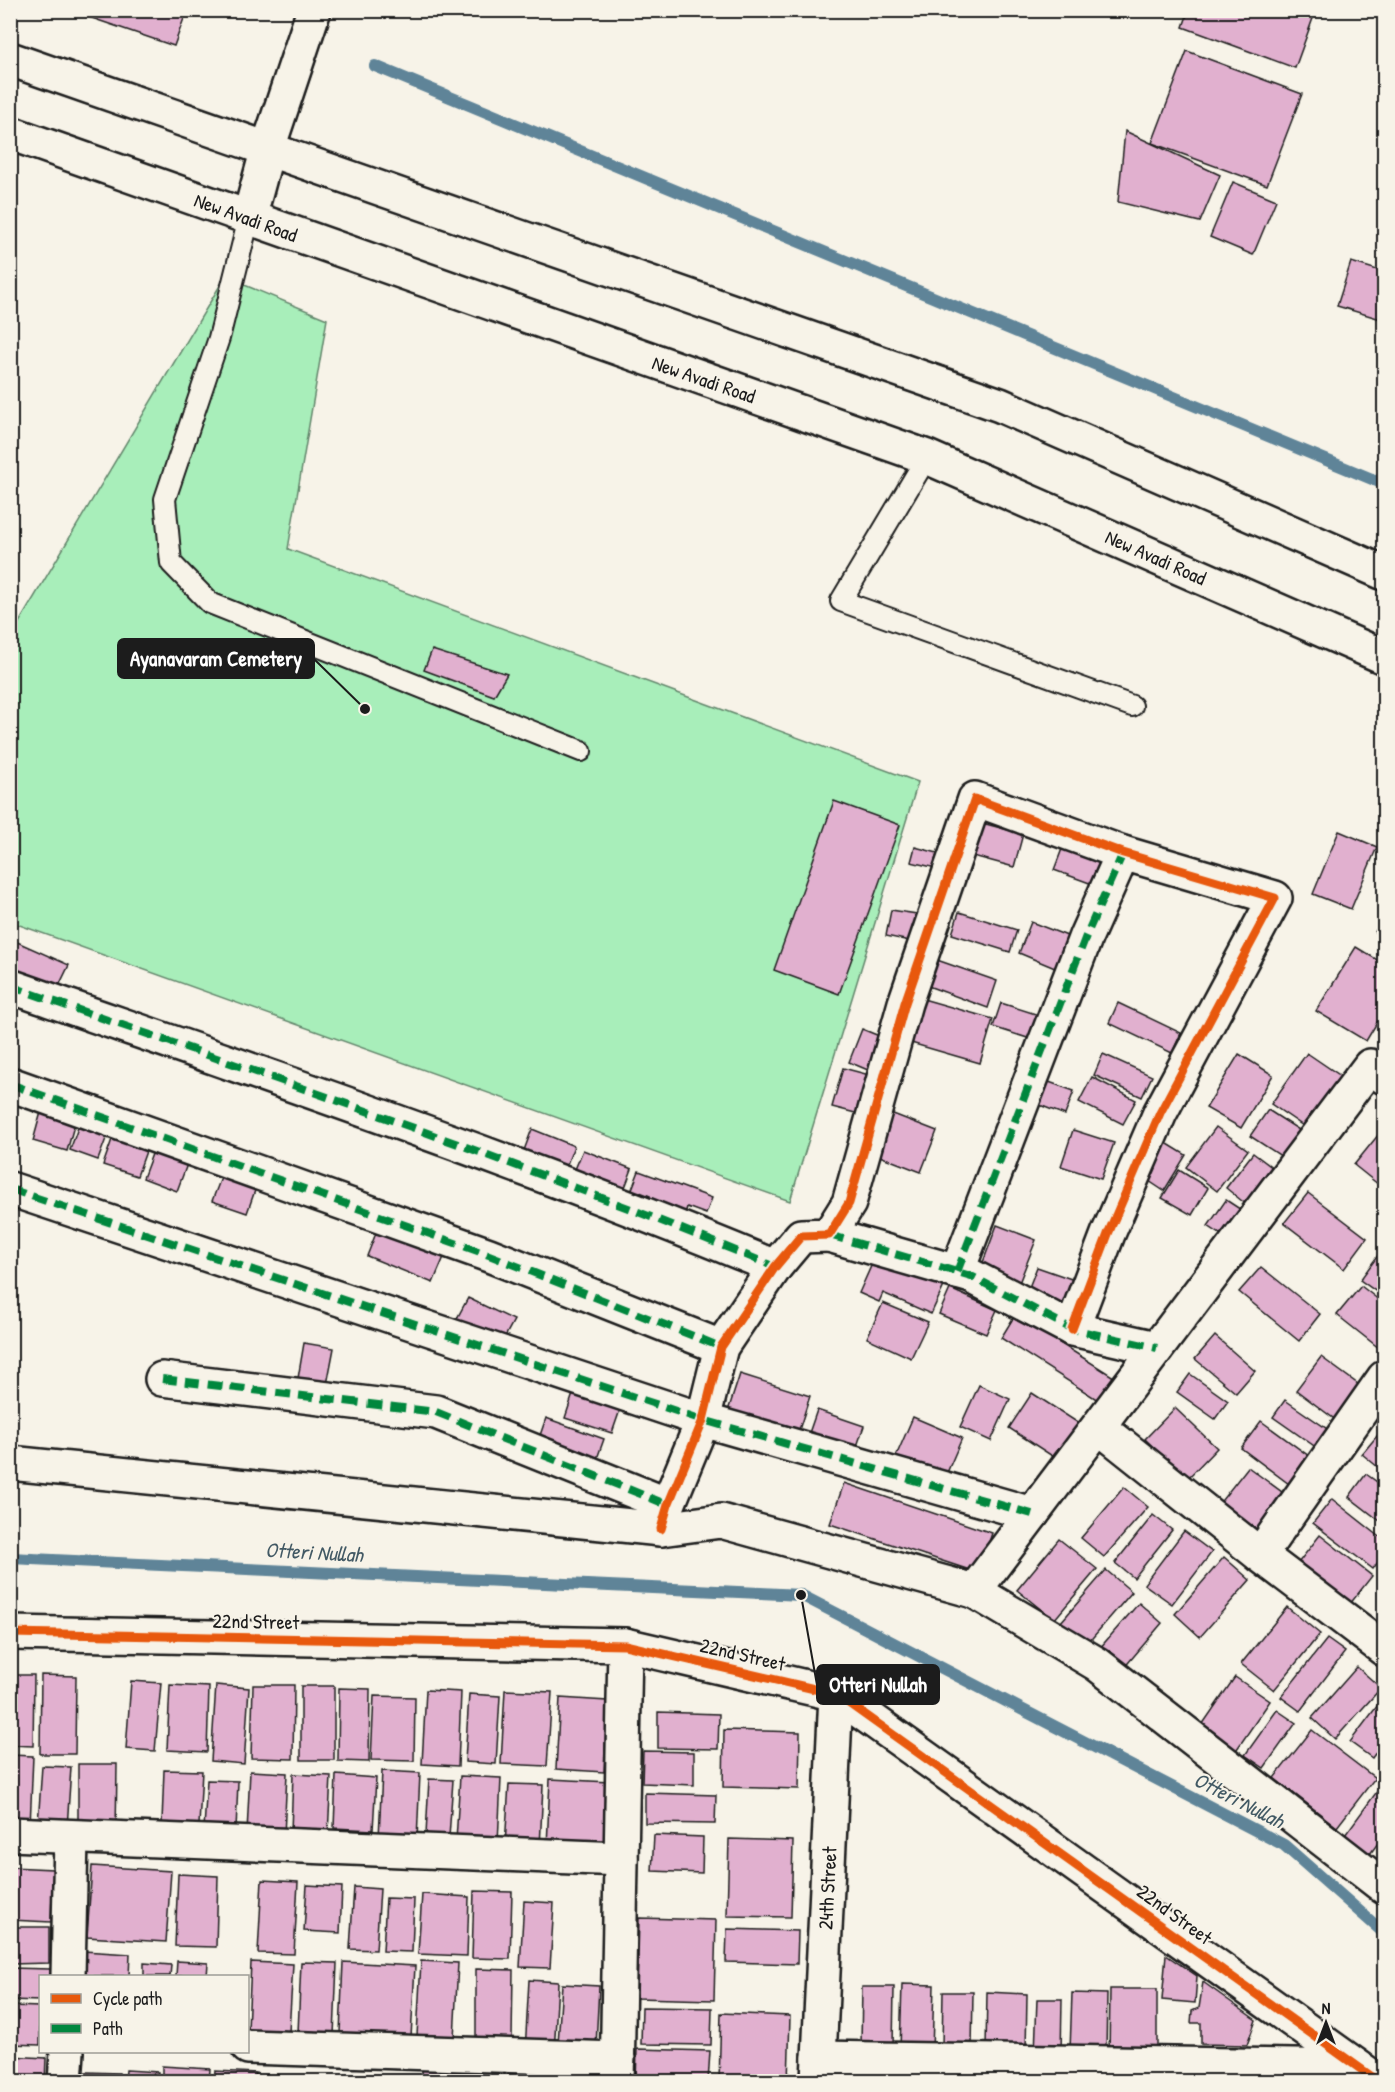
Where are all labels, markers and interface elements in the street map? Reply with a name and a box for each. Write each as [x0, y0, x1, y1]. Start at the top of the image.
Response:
street label: New Avadi Road [191, 186, 301, 248]
street label: New Avadi Road [649, 349, 760, 409]
street label: New Avadi Road [1101, 523, 1211, 591]
callout: Ayanavaram Cemetery [118, 639, 314, 678]
text: Ayanavaram Cemetery [130, 644, 302, 674]
water label: Otteri Nullah [264, 1535, 365, 1569]
street label: 22nd Street [212, 1607, 301, 1635]
street label: 22nd Street [698, 1631, 789, 1677]
callout: Otteri Nullah [817, 1665, 939, 1704]
text: Otteri Nullah [829, 1670, 927, 1699]
water label: Otteri Nullah [1189, 1765, 1290, 1836]
street label: 24th Street [811, 1845, 843, 1930]
street label: 22nd Street [1132, 1878, 1219, 1951]
legend [39, 1975, 249, 2053]
text: Cycle path [93, 1986, 163, 2011]
north arrow [1296, 1993, 1356, 2053]
text: N [1322, 1997, 1331, 2019]
text: Path [93, 2016, 123, 2041]

